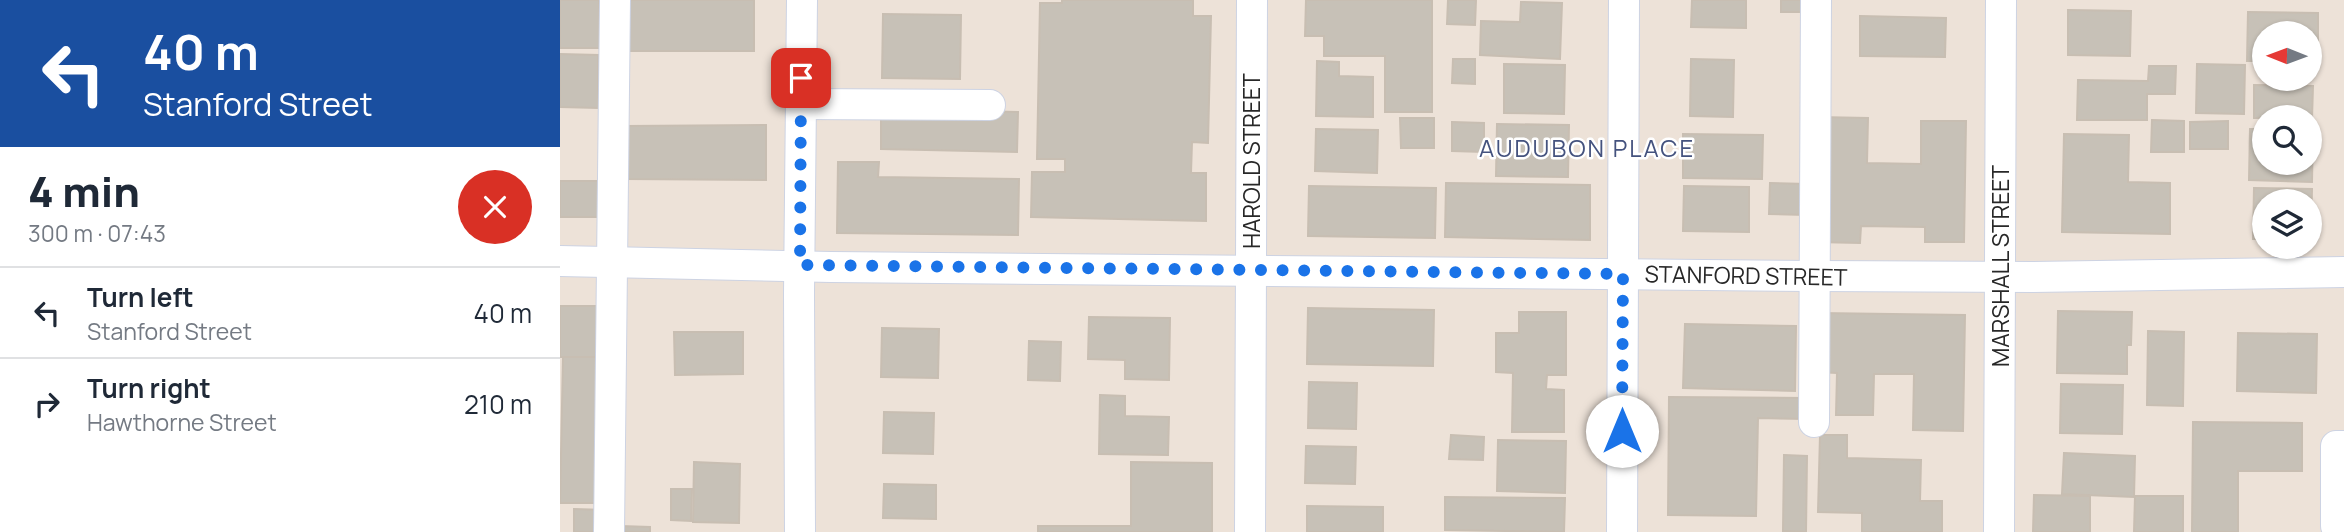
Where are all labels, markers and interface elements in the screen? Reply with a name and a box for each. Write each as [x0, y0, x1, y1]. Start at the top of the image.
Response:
text: 40 m [143, 18, 259, 85]
north arrow [2252, 21, 2322, 91]
map controls [2252, 21, 2322, 259]
icon: left [28, 28, 119, 119]
pin [771, 48, 831, 108]
icon: arrive [782, 59, 820, 97]
street label: HAROLD STREET [1235, 73, 1267, 249]
text: Stanford Street [143, 82, 373, 126]
button: search [2252, 105, 2322, 175]
district label: AUDUBON PLACE [1479, 131, 1695, 164]
text: 4 min [28, 162, 140, 220]
street label: MARSHALL STREET [1984, 165, 2016, 367]
button: close [458, 170, 532, 244]
button: layers [2252, 189, 2322, 259]
text: 300 m · 07:43 [28, 217, 166, 249]
street label: STANFORD STREET [1644, 257, 1848, 293]
text: Turn left [87, 279, 194, 315]
icon: left [28, 294, 66, 332]
text: 40 m [474, 295, 532, 331]
text: Stanford Street [87, 315, 252, 347]
text: Turn right [87, 370, 211, 406]
icon: right [28, 385, 66, 423]
text: 210 m [464, 386, 532, 422]
position arrow [1585, 394, 1659, 468]
text: Hawthorne Street [87, 406, 277, 438]

